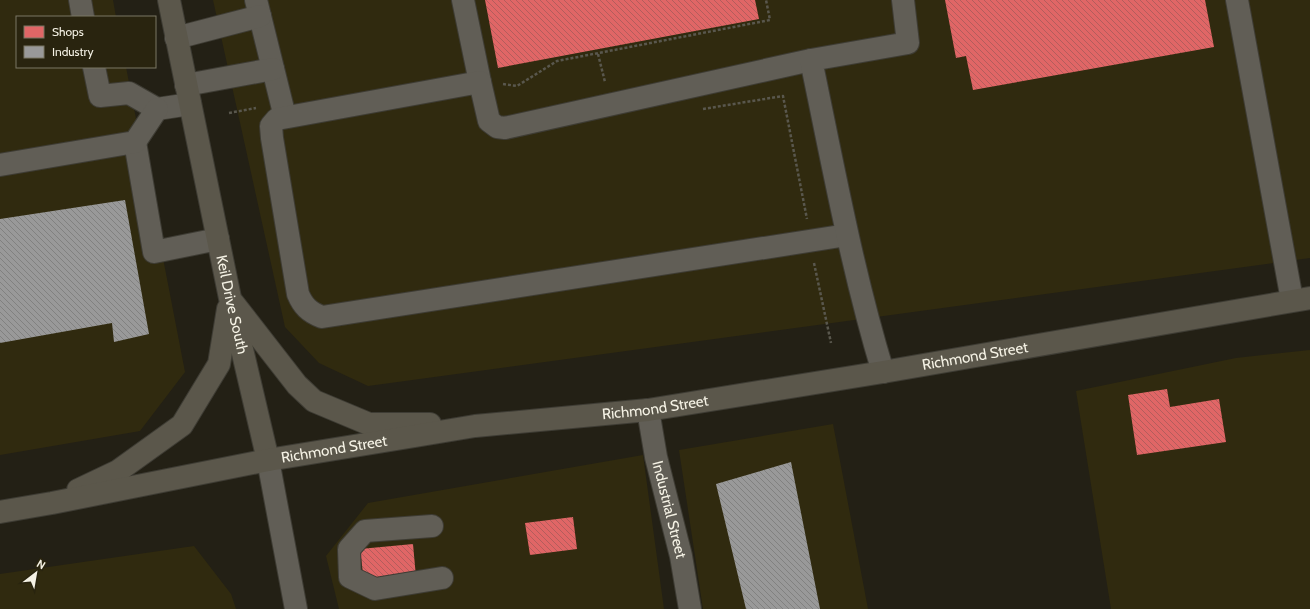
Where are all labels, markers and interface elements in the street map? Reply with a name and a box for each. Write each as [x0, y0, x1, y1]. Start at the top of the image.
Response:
legend [16, 16, 156, 68]
text: Shops [52, 24, 84, 39]
text: Industry [52, 44, 93, 59]
street label: Keil Drive South [212, 253, 252, 356]
street label: Richmond Street [921, 338, 1029, 374]
street label: Richmond Street [601, 391, 710, 423]
street label: Richmond Street [280, 432, 388, 467]
street label: Industrial Street [648, 459, 690, 560]
north arrow [16, 553, 56, 593]
text: N [34, 556, 48, 572]

